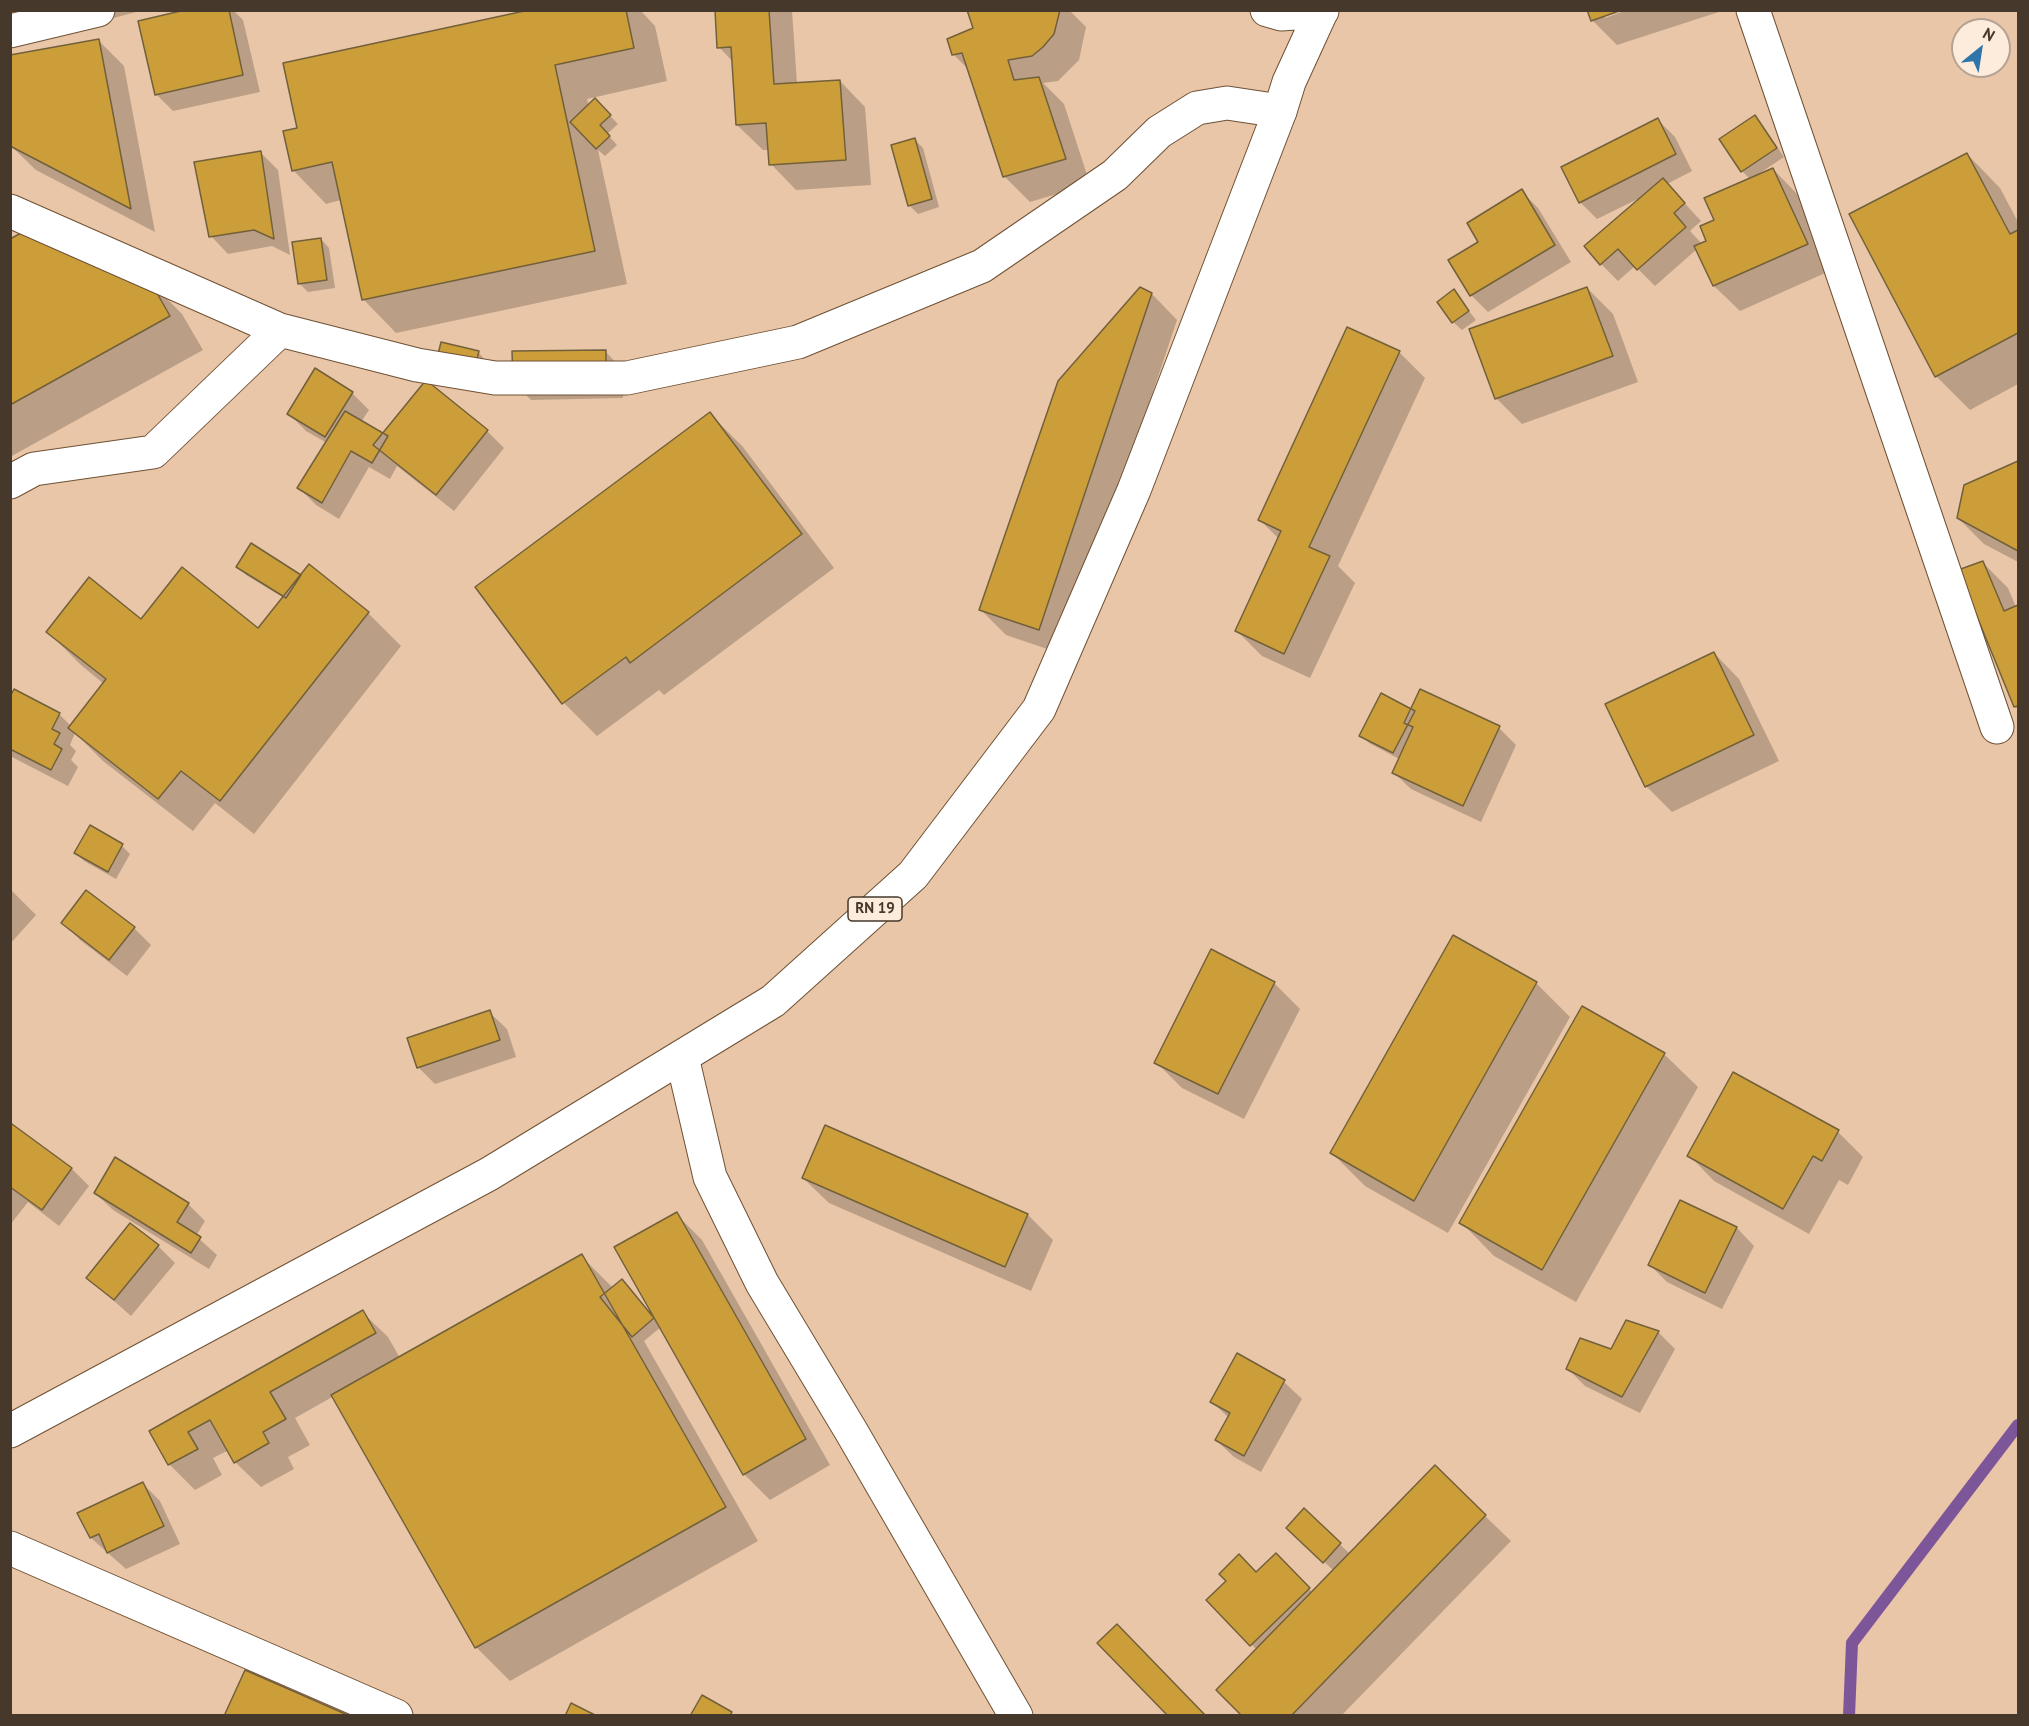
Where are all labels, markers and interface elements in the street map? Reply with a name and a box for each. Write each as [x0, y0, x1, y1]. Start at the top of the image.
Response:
north arrow [1951, 18, 2011, 78]
text: N [1979, 23, 1999, 45]
road number: RN 19 [848, 897, 902, 921]

